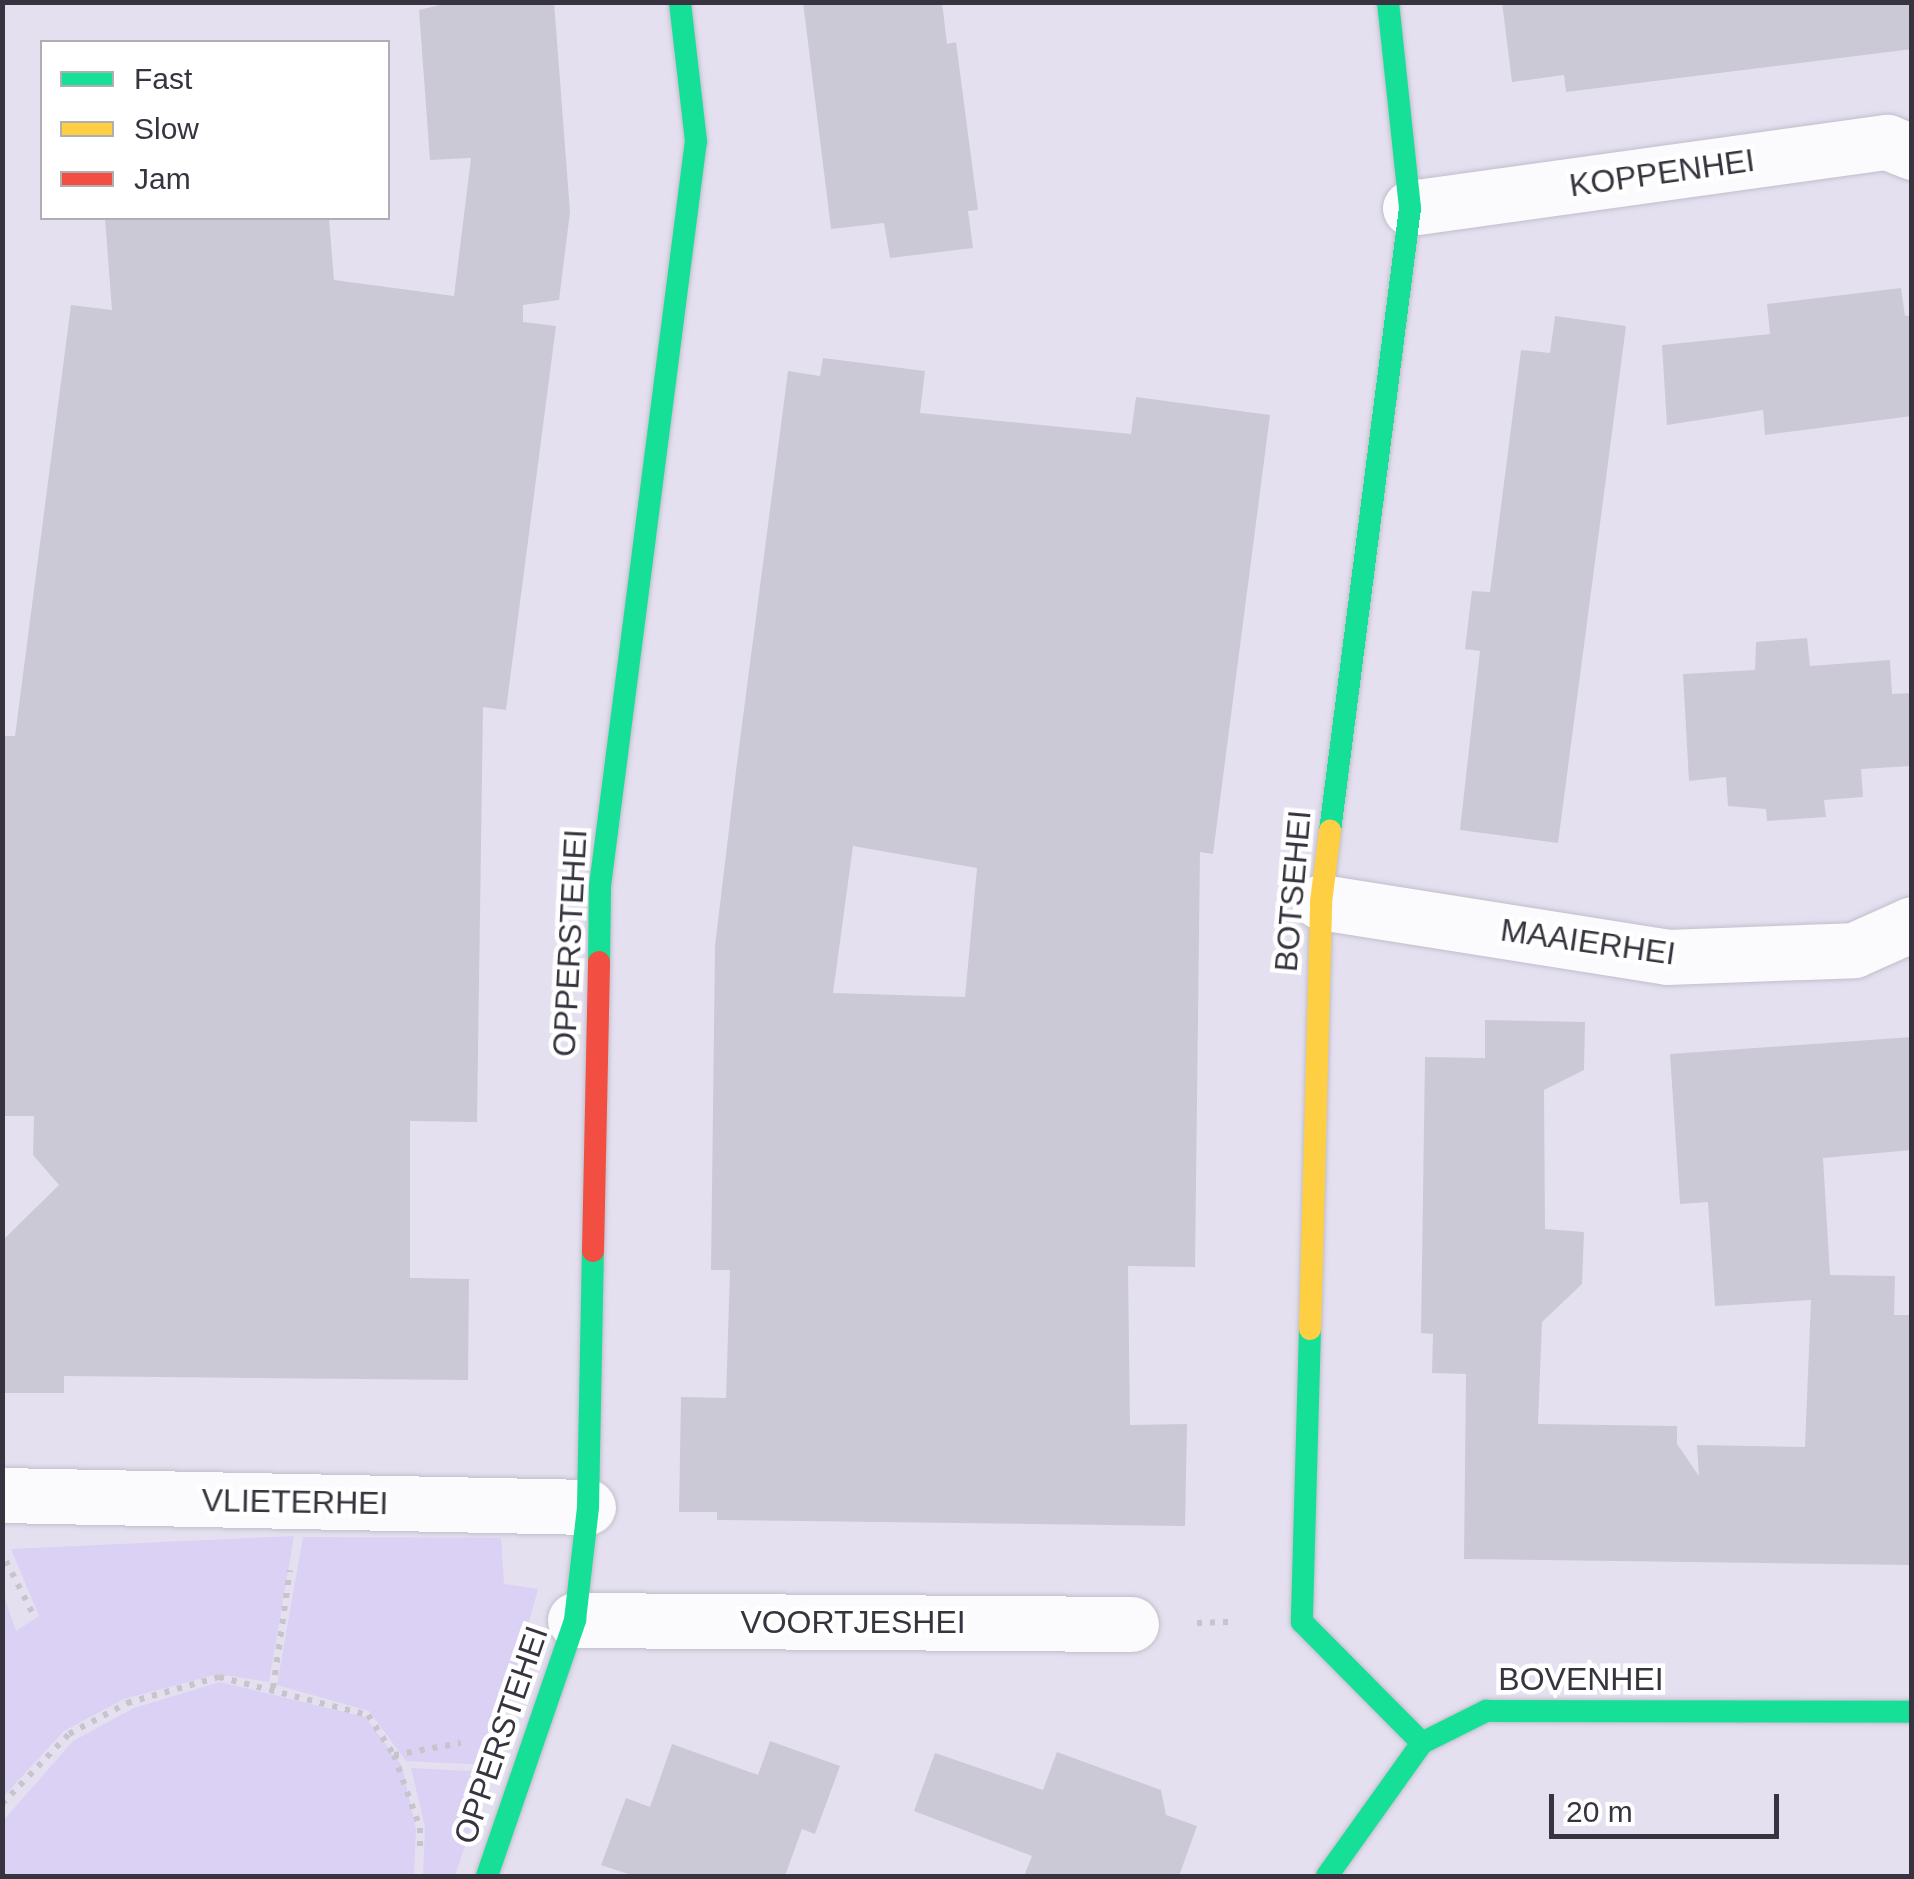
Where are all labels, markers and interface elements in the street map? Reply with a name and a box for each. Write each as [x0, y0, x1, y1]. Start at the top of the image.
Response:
legend [40, 40, 390, 220]
text: Fast [134, 62, 192, 95]
text: Slow [134, 112, 199, 145]
street label: KOPPENHEI [1567, 141, 1757, 205]
text: Jam [134, 162, 191, 195]
street label: BOTSEHEI [1267, 809, 1319, 973]
street label: OPPERSTEHEI [545, 828, 595, 1058]
street label: MAAIERHEI [1498, 911, 1678, 973]
street label: VLIETERHEI [201, 1481, 389, 1523]
street label: VOORTJESHEI [740, 1603, 966, 1641]
street label: OPPERSTEHEI [446, 1621, 556, 1849]
street label: BOVENHEI [1498, 1660, 1664, 1698]
scale bar [1554, 1774, 1784, 1836]
text: 20 m [1566, 1795, 1633, 1828]

